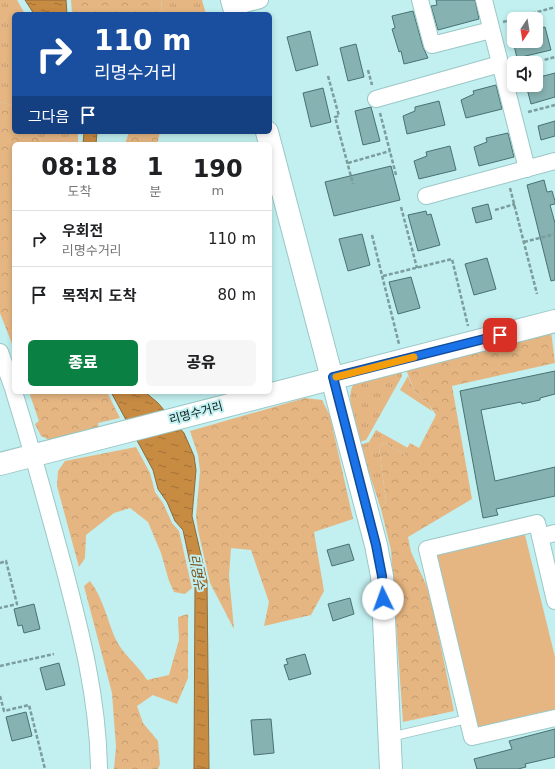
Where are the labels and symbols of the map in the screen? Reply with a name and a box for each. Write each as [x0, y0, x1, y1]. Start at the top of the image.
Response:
north arrow [507, 12, 543, 48]
pin [483, 318, 517, 352]
street label: 리명수거리 [168, 399, 224, 427]
water label: 리명수 [186, 553, 208, 592]
position arrow [362, 578, 404, 620]

